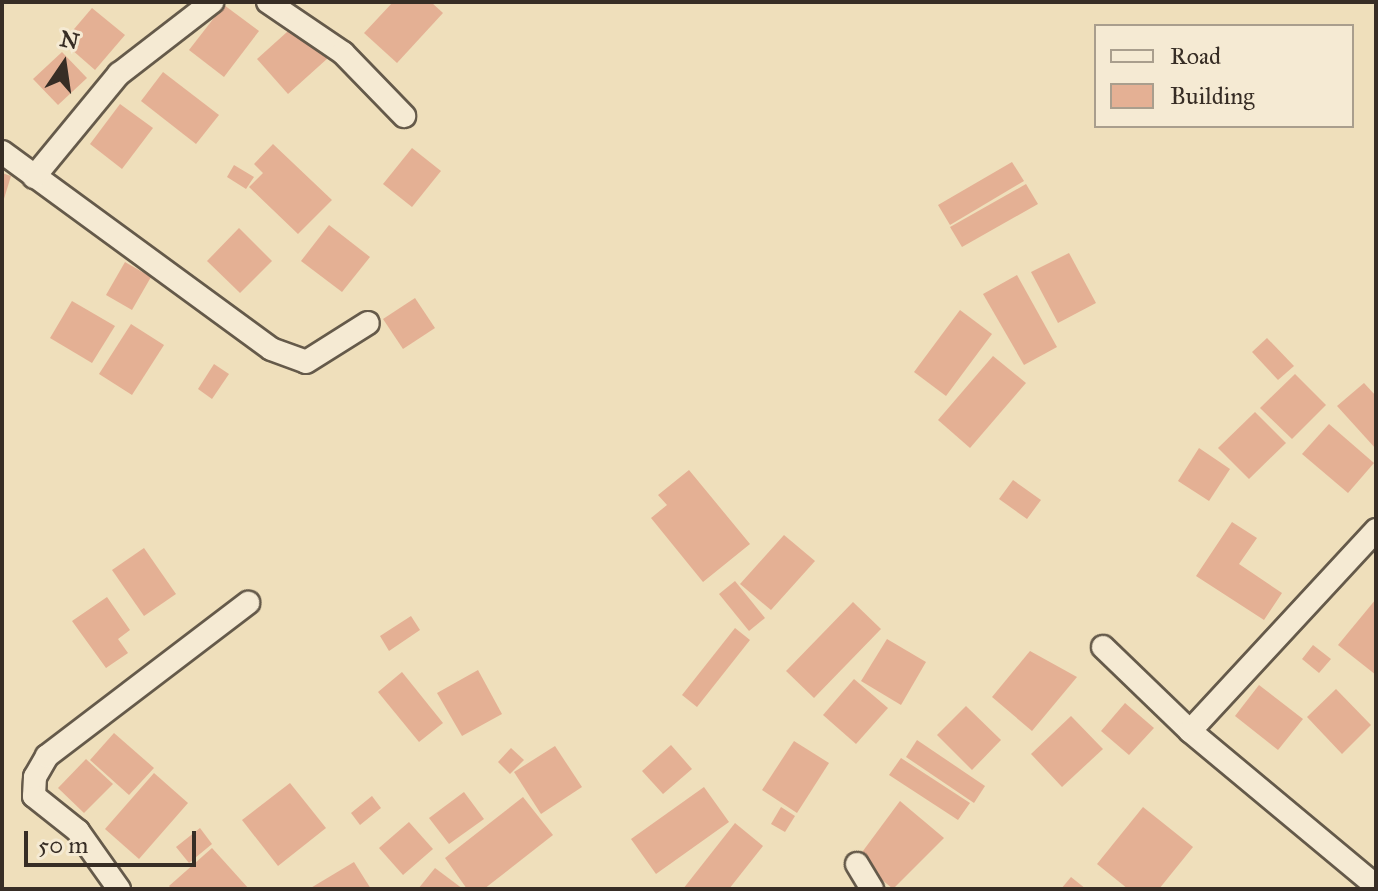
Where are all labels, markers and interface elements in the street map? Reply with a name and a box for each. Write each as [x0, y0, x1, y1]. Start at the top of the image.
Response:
north arrow [24, 24, 104, 104]
legend [1094, 24, 1354, 128]
text: N [57, 25, 82, 55]
text: Road [1170, 41, 1221, 71]
text: Building [1170, 81, 1255, 111]
scale bar [28, 815, 200, 865]
text: 50 m [38, 830, 88, 860]

